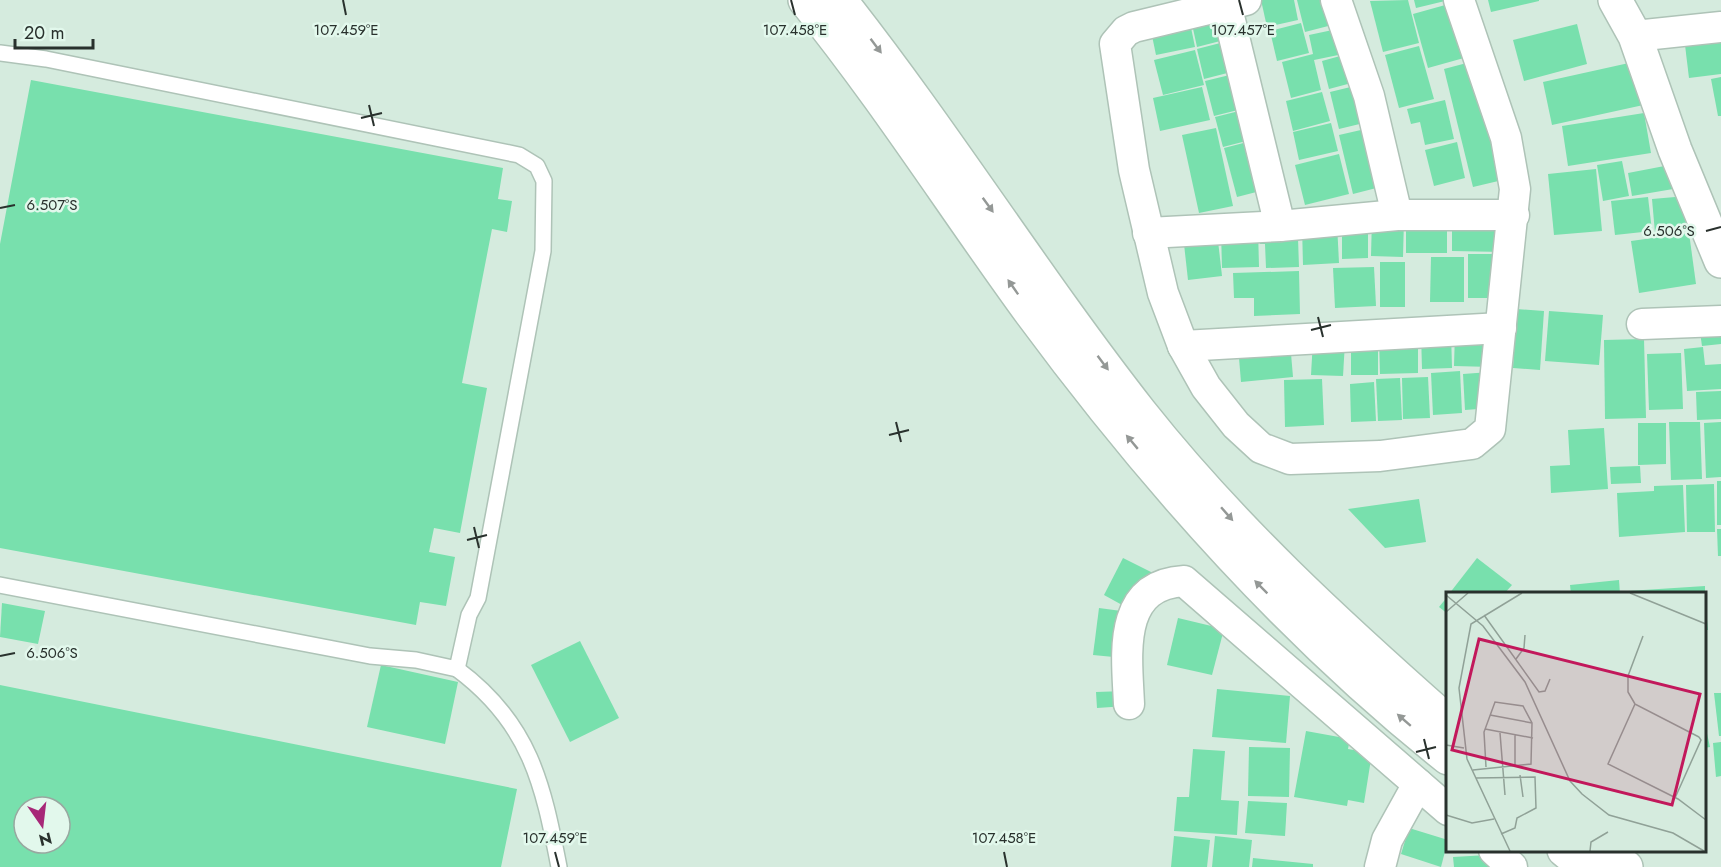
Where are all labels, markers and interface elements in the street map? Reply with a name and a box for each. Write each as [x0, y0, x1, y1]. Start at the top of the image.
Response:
scale bar [15, 12, 93, 50]
text: 107.459°E [314, 19, 378, 41]
text: 107.458°E [763, 19, 827, 41]
text: 107.457°E [1211, 19, 1275, 41]
text: 20 m [24, 20, 64, 46]
one-way arrow [870, 38, 882, 54]
text: 6.507°S [27, 194, 77, 216]
one-way arrow [982, 197, 994, 213]
text: 6.506°S [1643, 220, 1695, 242]
one-way arrow [1007, 280, 1019, 295]
one-way arrow [1097, 355, 1109, 370]
one-way arrow [1125, 434, 1138, 450]
one-way arrow [1220, 506, 1233, 521]
one-way arrow [1254, 580, 1268, 595]
inset map [1446, 592, 1706, 852]
text: 6.506°S [26, 642, 78, 664]
one-way arrow [1397, 714, 1412, 727]
north arrow [12, 795, 72, 855]
text: N [37, 826, 54, 852]
text: 107.459°E [523, 827, 587, 849]
text: 107.458°E [972, 827, 1036, 849]

